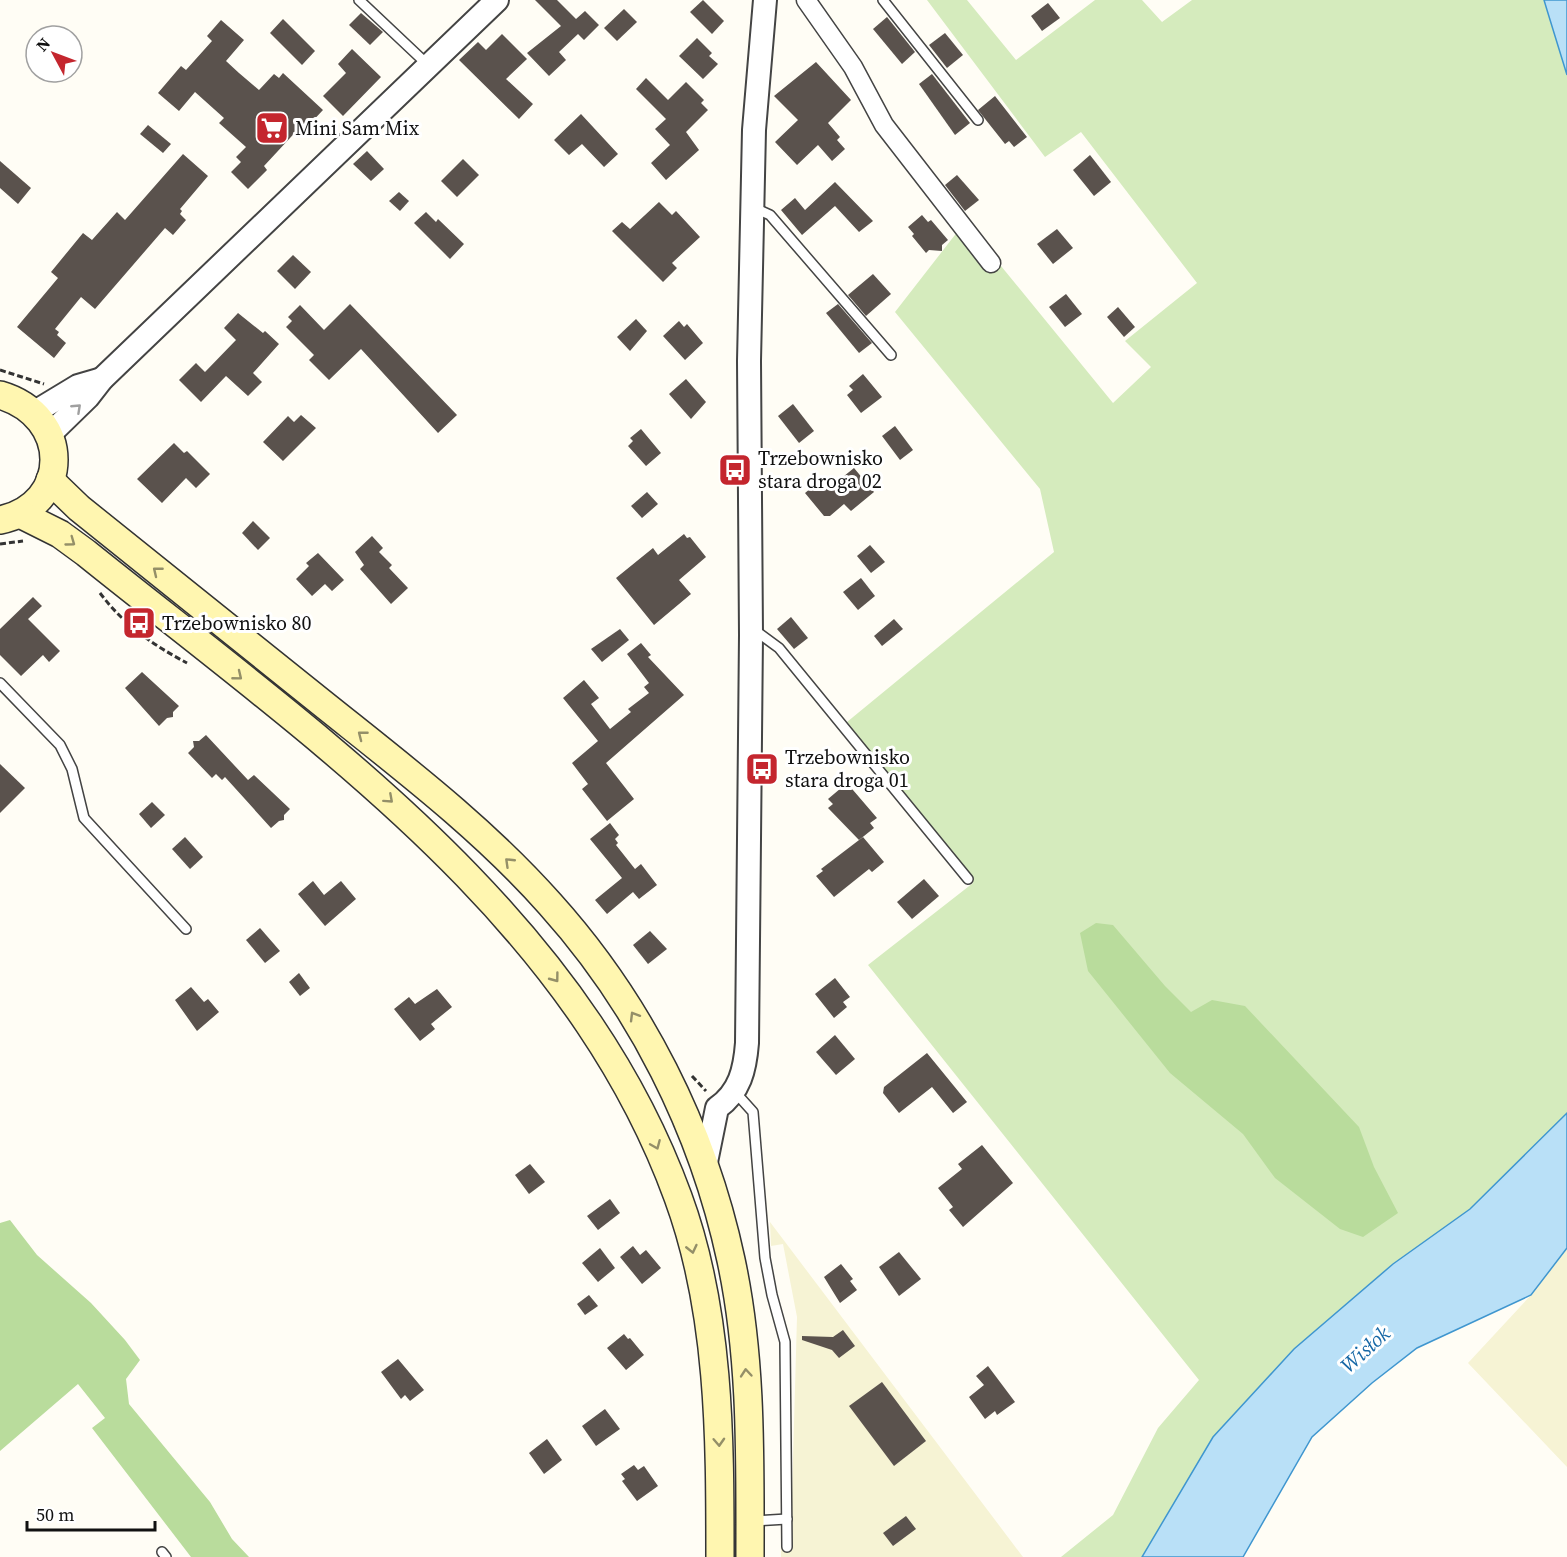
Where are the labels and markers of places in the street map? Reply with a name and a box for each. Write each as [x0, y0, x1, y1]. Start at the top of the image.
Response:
supermarket icon: Mini Sam Mix [254, 110, 290, 146]
place label: Mini Sam Mix [295, 114, 420, 142]
place label: Trzebownisko stara droga 02 [758, 444, 883, 495]
bus stop icon: Trzebownisko stara droga 02 [717, 452, 753, 488]
bus stop icon: Trzebownisko 80 [121, 605, 157, 641]
place label: Trzebownisko 80 [162, 609, 312, 637]
place label: Trzebownisko stara droga 01 [785, 743, 910, 794]
bus stop icon: Trzebownisko stara droga 01 [744, 751, 780, 787]

